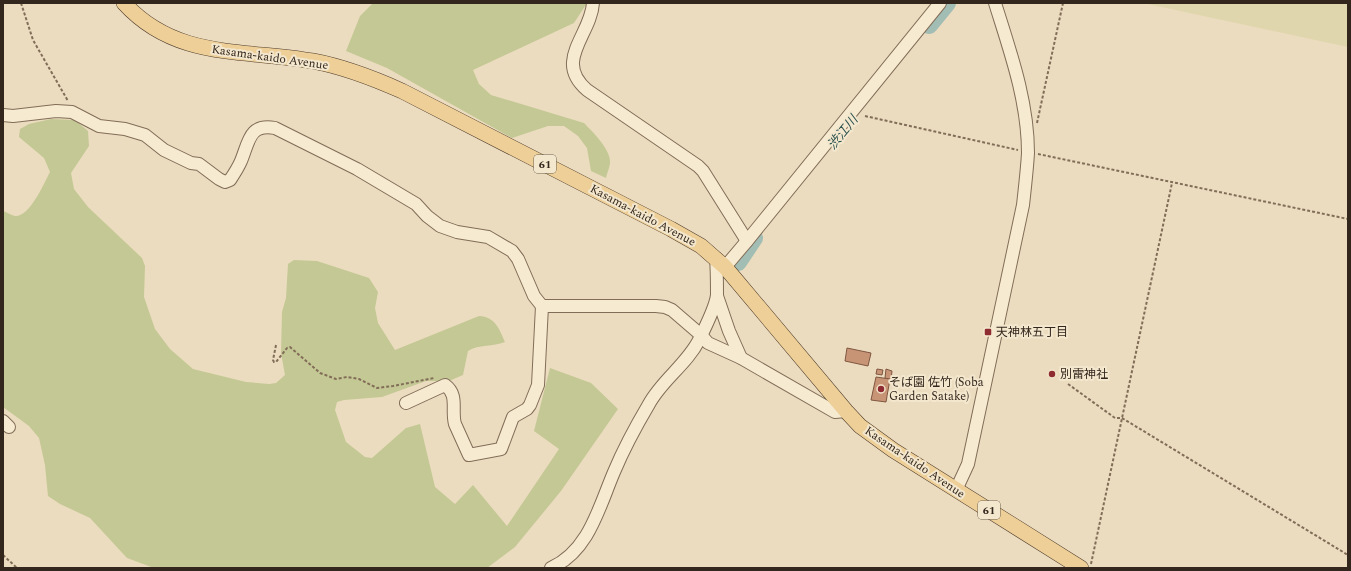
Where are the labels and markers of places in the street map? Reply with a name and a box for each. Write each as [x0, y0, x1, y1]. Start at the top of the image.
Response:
place label: 天神林五丁目 [996, 323, 1068, 342]
marker: 天神林五丁目 [983, 327, 993, 337]
place label: 別雷神社 [1060, 365, 1108, 384]
marker: 別雷神社 [1047, 369, 1057, 379]
place label: そば園 佐竹 (Soba Garden Satake) [889, 373, 984, 406]
marker: そば園 佐竹 (Soba Garden Satake) [876, 384, 886, 394]

